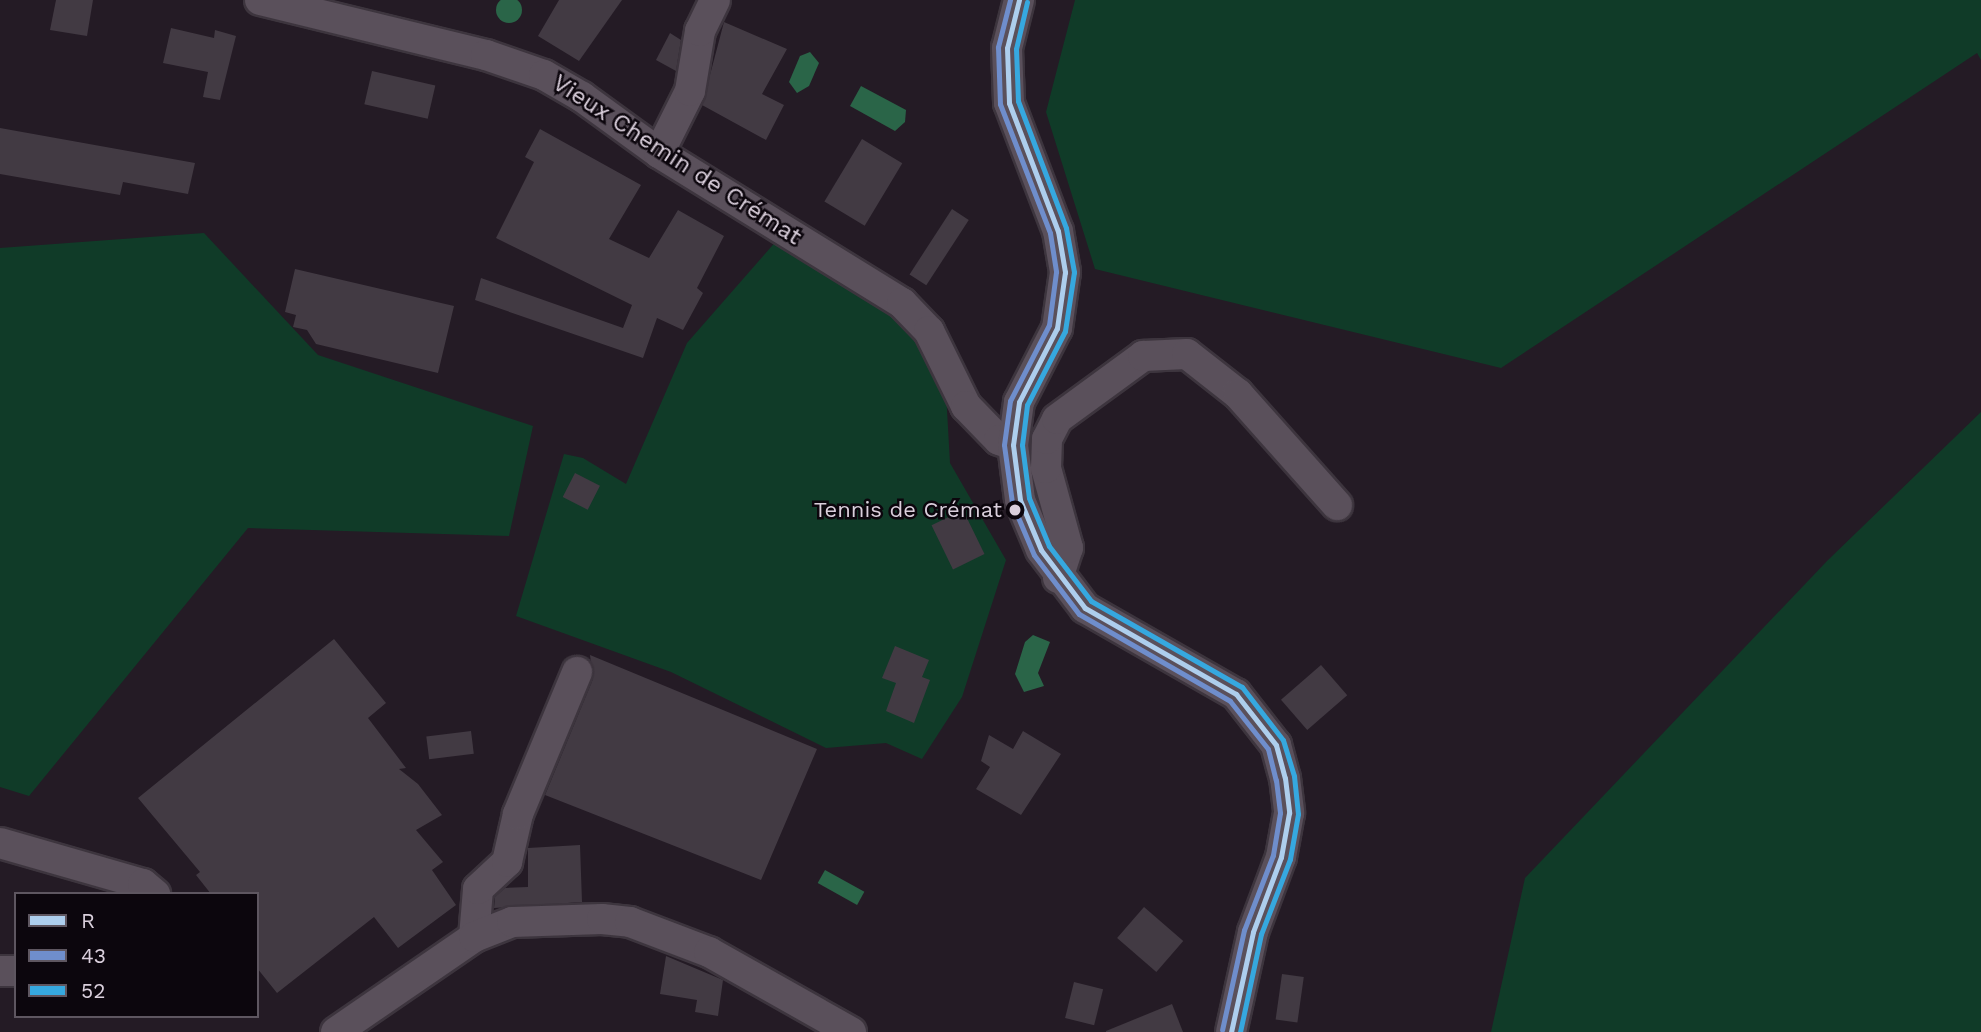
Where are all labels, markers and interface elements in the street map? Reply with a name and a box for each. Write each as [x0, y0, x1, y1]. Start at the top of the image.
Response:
street label: Vieux Chemin de Crémat [547, 68, 807, 252]
place label: Tennis de Crémat [814, 497, 1002, 523]
marker: Tennis de Crémat [1008, 503, 1022, 517]
legend [14, 892, 259, 1018]
text: R [81, 908, 95, 933]
text: 43 [81, 943, 106, 968]
text: 52 [81, 978, 105, 1003]

